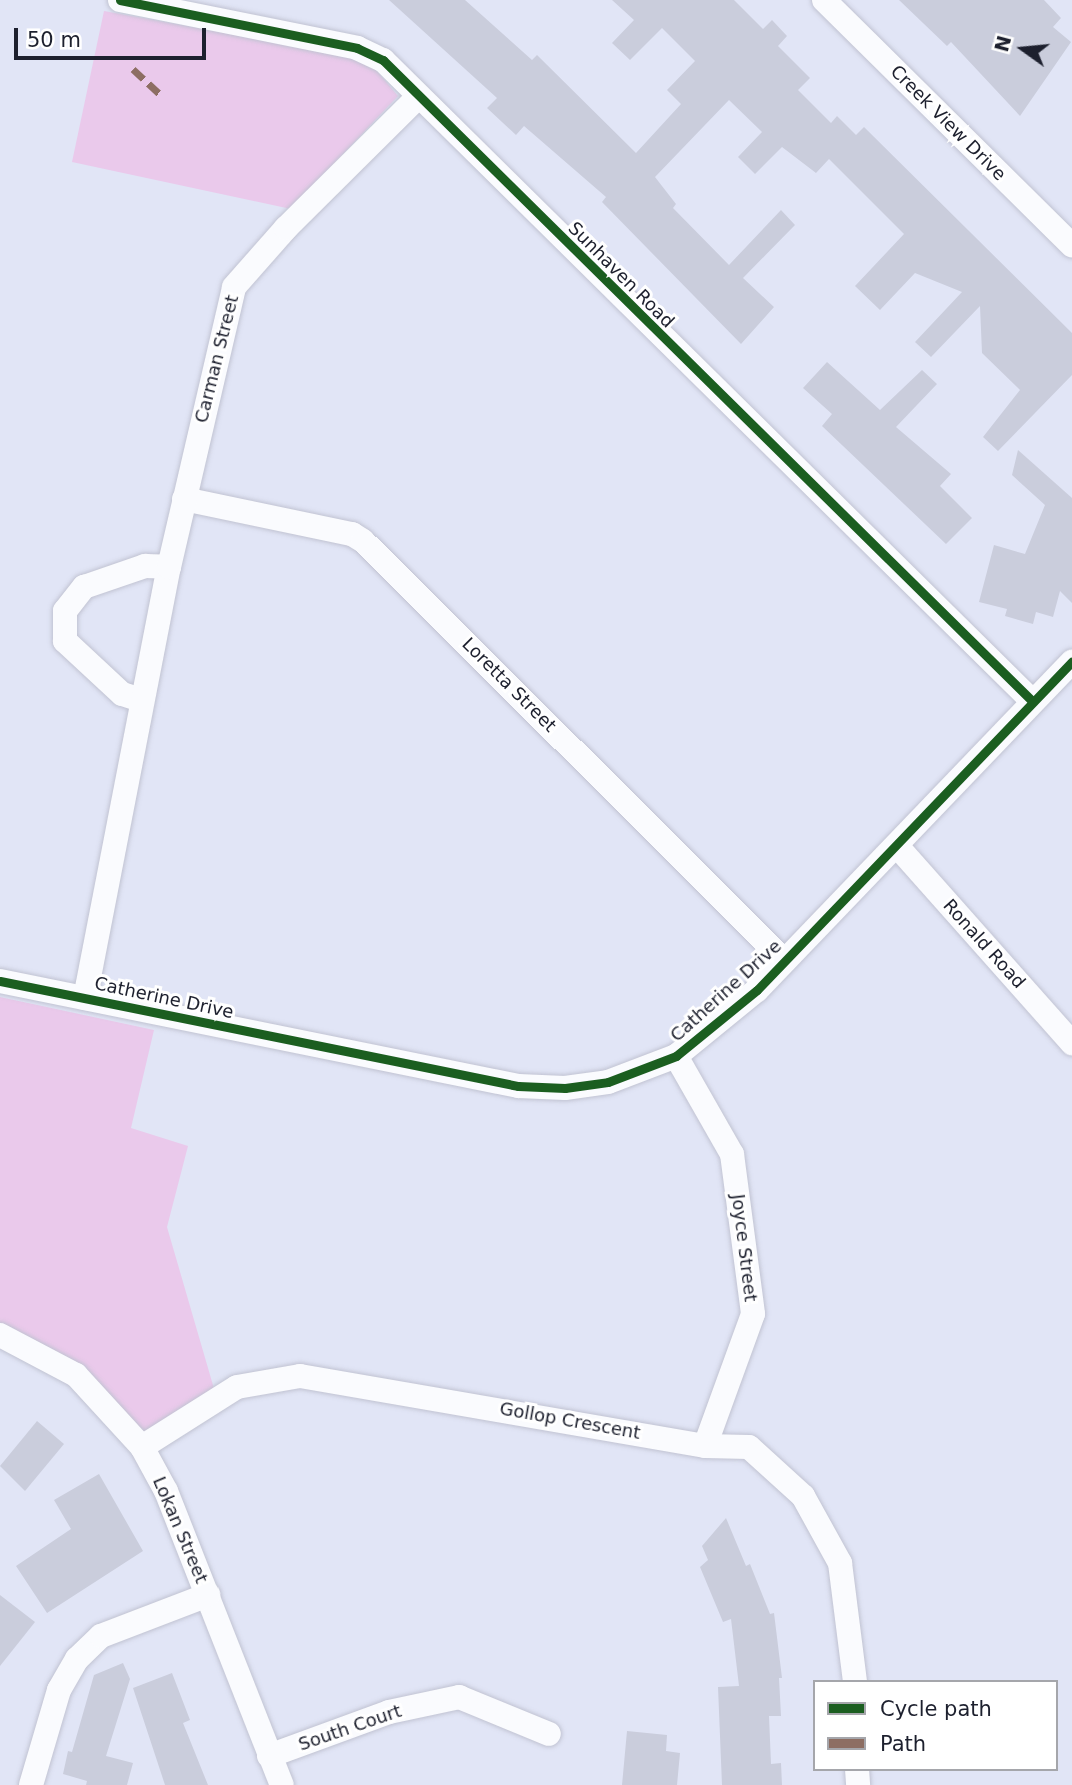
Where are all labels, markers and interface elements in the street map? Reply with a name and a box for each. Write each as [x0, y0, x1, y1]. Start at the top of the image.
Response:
scale bar [18, 14, 210, 58]
north arrow [988, 14, 1058, 84]
text: 50 m [27, 28, 81, 52]
text: N [990, 33, 1015, 54]
street label: Creek View Drive [886, 61, 1010, 185]
street label: Sunhaven Road [564, 218, 678, 332]
street label: Carman Street [191, 293, 243, 425]
street label: Loretta Street [457, 633, 561, 737]
street label: Ronald Road [938, 895, 1030, 993]
street label: Catherine Drive [666, 936, 786, 1046]
street label: Catherine Drive [92, 973, 236, 1023]
street label: Joyce Street [727, 1193, 761, 1303]
street label: Gollop Crescent [498, 1398, 642, 1444]
street label: Lokan Street [148, 1473, 212, 1587]
legend [813, 1680, 1058, 1771]
text: Cycle path [880, 1697, 992, 1721]
street label: South Court [296, 1700, 404, 1756]
text: Path [880, 1732, 926, 1756]

